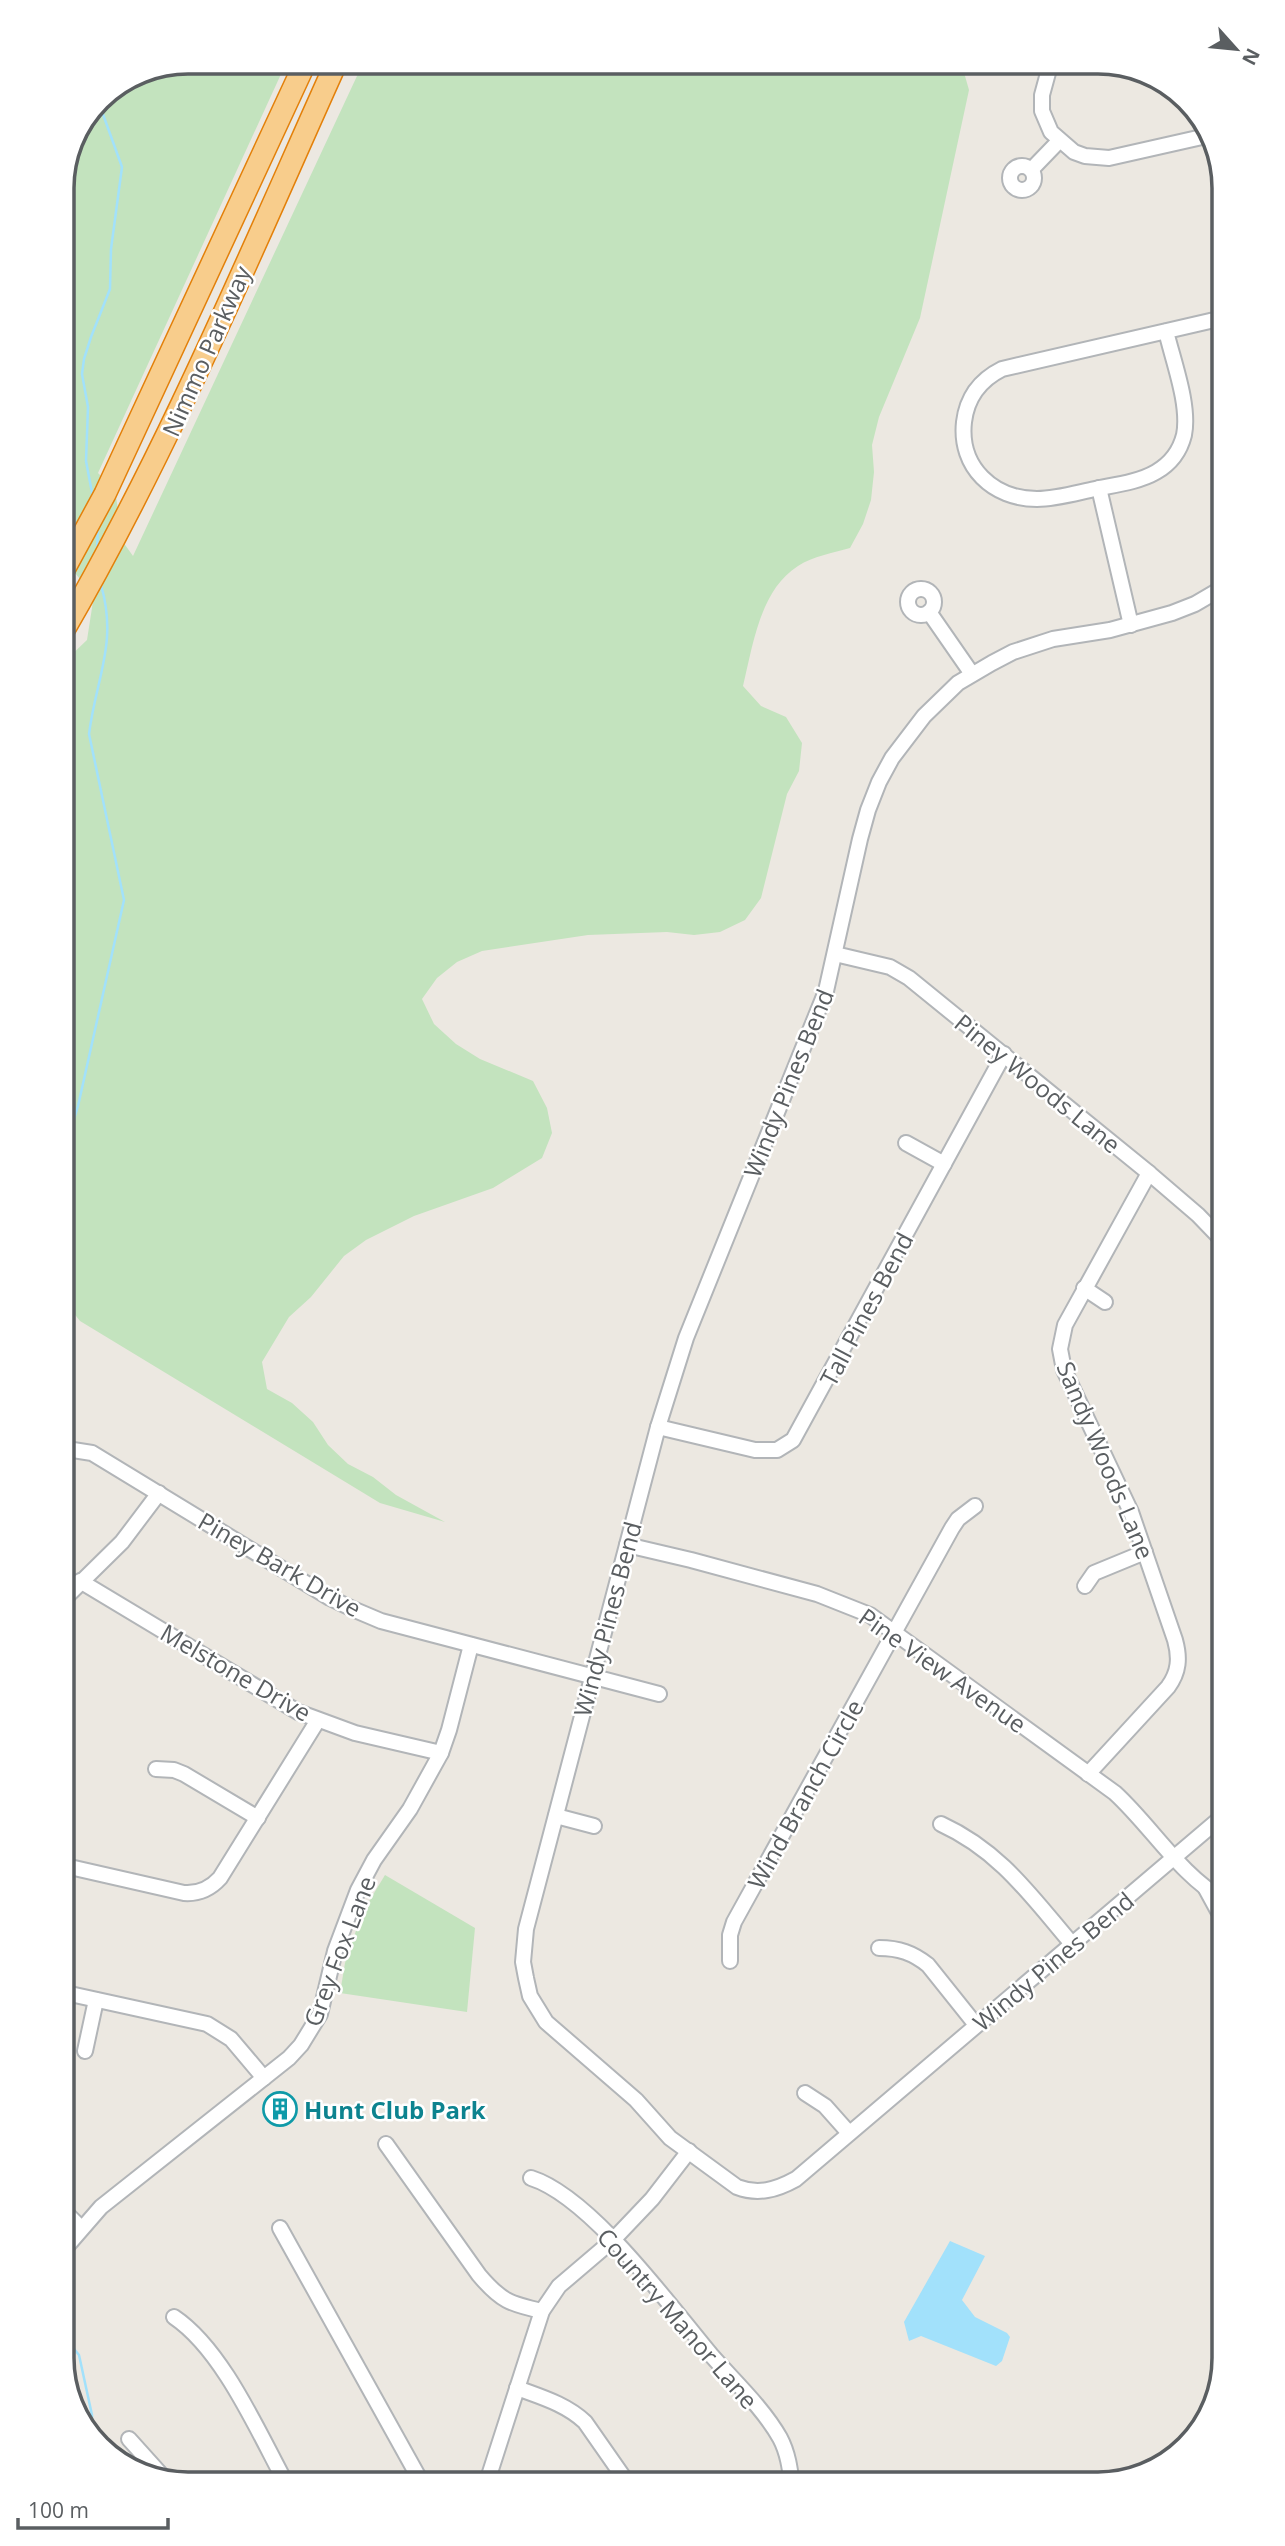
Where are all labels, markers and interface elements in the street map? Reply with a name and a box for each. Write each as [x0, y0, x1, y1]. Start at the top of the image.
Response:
north arrow [1201, 14, 1271, 84]
text: N [1236, 44, 1266, 70]
street label: Nimmo Parkway [154, 260, 259, 441]
street label: Windy Pines Bend [735, 984, 841, 1182]
street label: Piney Woods Lane [948, 1006, 1128, 1160]
street label: Tall Pines Bend [812, 1226, 920, 1392]
street label: Sandy Woods Lane [1049, 1356, 1163, 1564]
street label: Piney Bark Drive [192, 1504, 368, 1624]
street label: Windy Pines Bend [565, 1518, 649, 1720]
street label: Pine View Avenue [853, 1600, 1033, 1740]
street label: Melstone Drive [155, 1616, 317, 1728]
street label: Wind Branch Circle [739, 1693, 871, 1895]
street label: Grey Fox Lane [295, 1871, 383, 2031]
street label: Windy Pines Bend [966, 1884, 1140, 2038]
building icon: Hunt Club Park [261, 2090, 299, 2128]
place label: Hunt Club Park [304, 2093, 486, 2126]
street label: Country Manor Lane [590, 2220, 766, 2416]
scale bar [18, 2486, 168, 2530]
text: 100 m [28, 2496, 89, 2524]

